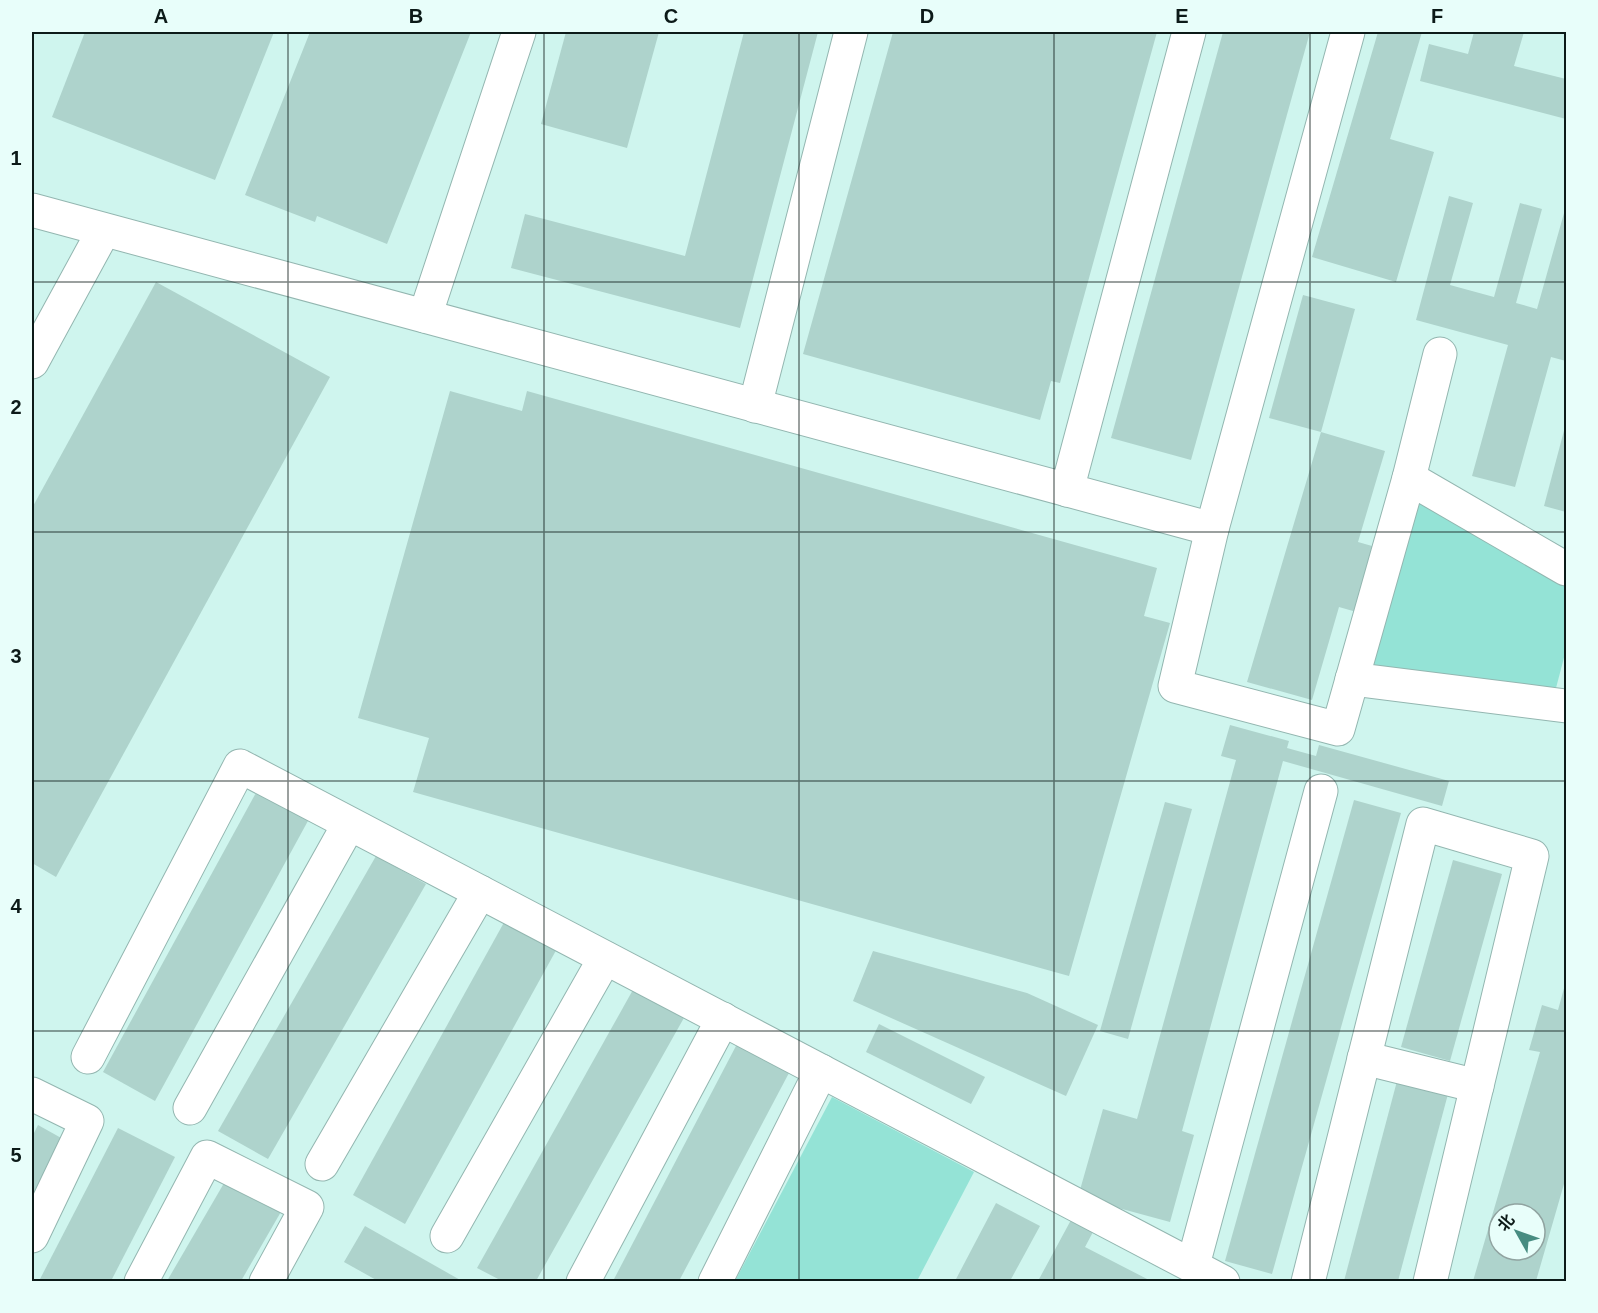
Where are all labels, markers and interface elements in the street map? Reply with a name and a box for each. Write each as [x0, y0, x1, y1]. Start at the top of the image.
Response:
text: A [154, 5, 168, 27]
text: B [409, 5, 423, 27]
text: C [664, 5, 678, 27]
text: D [920, 5, 934, 27]
text: E [1175, 5, 1189, 27]
text: F [1431, 5, 1443, 27]
text: 1 [10, 147, 22, 169]
text: 2 [10, 396, 22, 418]
text: 3 [10, 645, 22, 667]
text: 4 [10, 895, 22, 917]
text: 5 [10, 1144, 22, 1166]
north arrow [1487, 1202, 1547, 1262]
text: 北 [1494, 1211, 1518, 1234]

